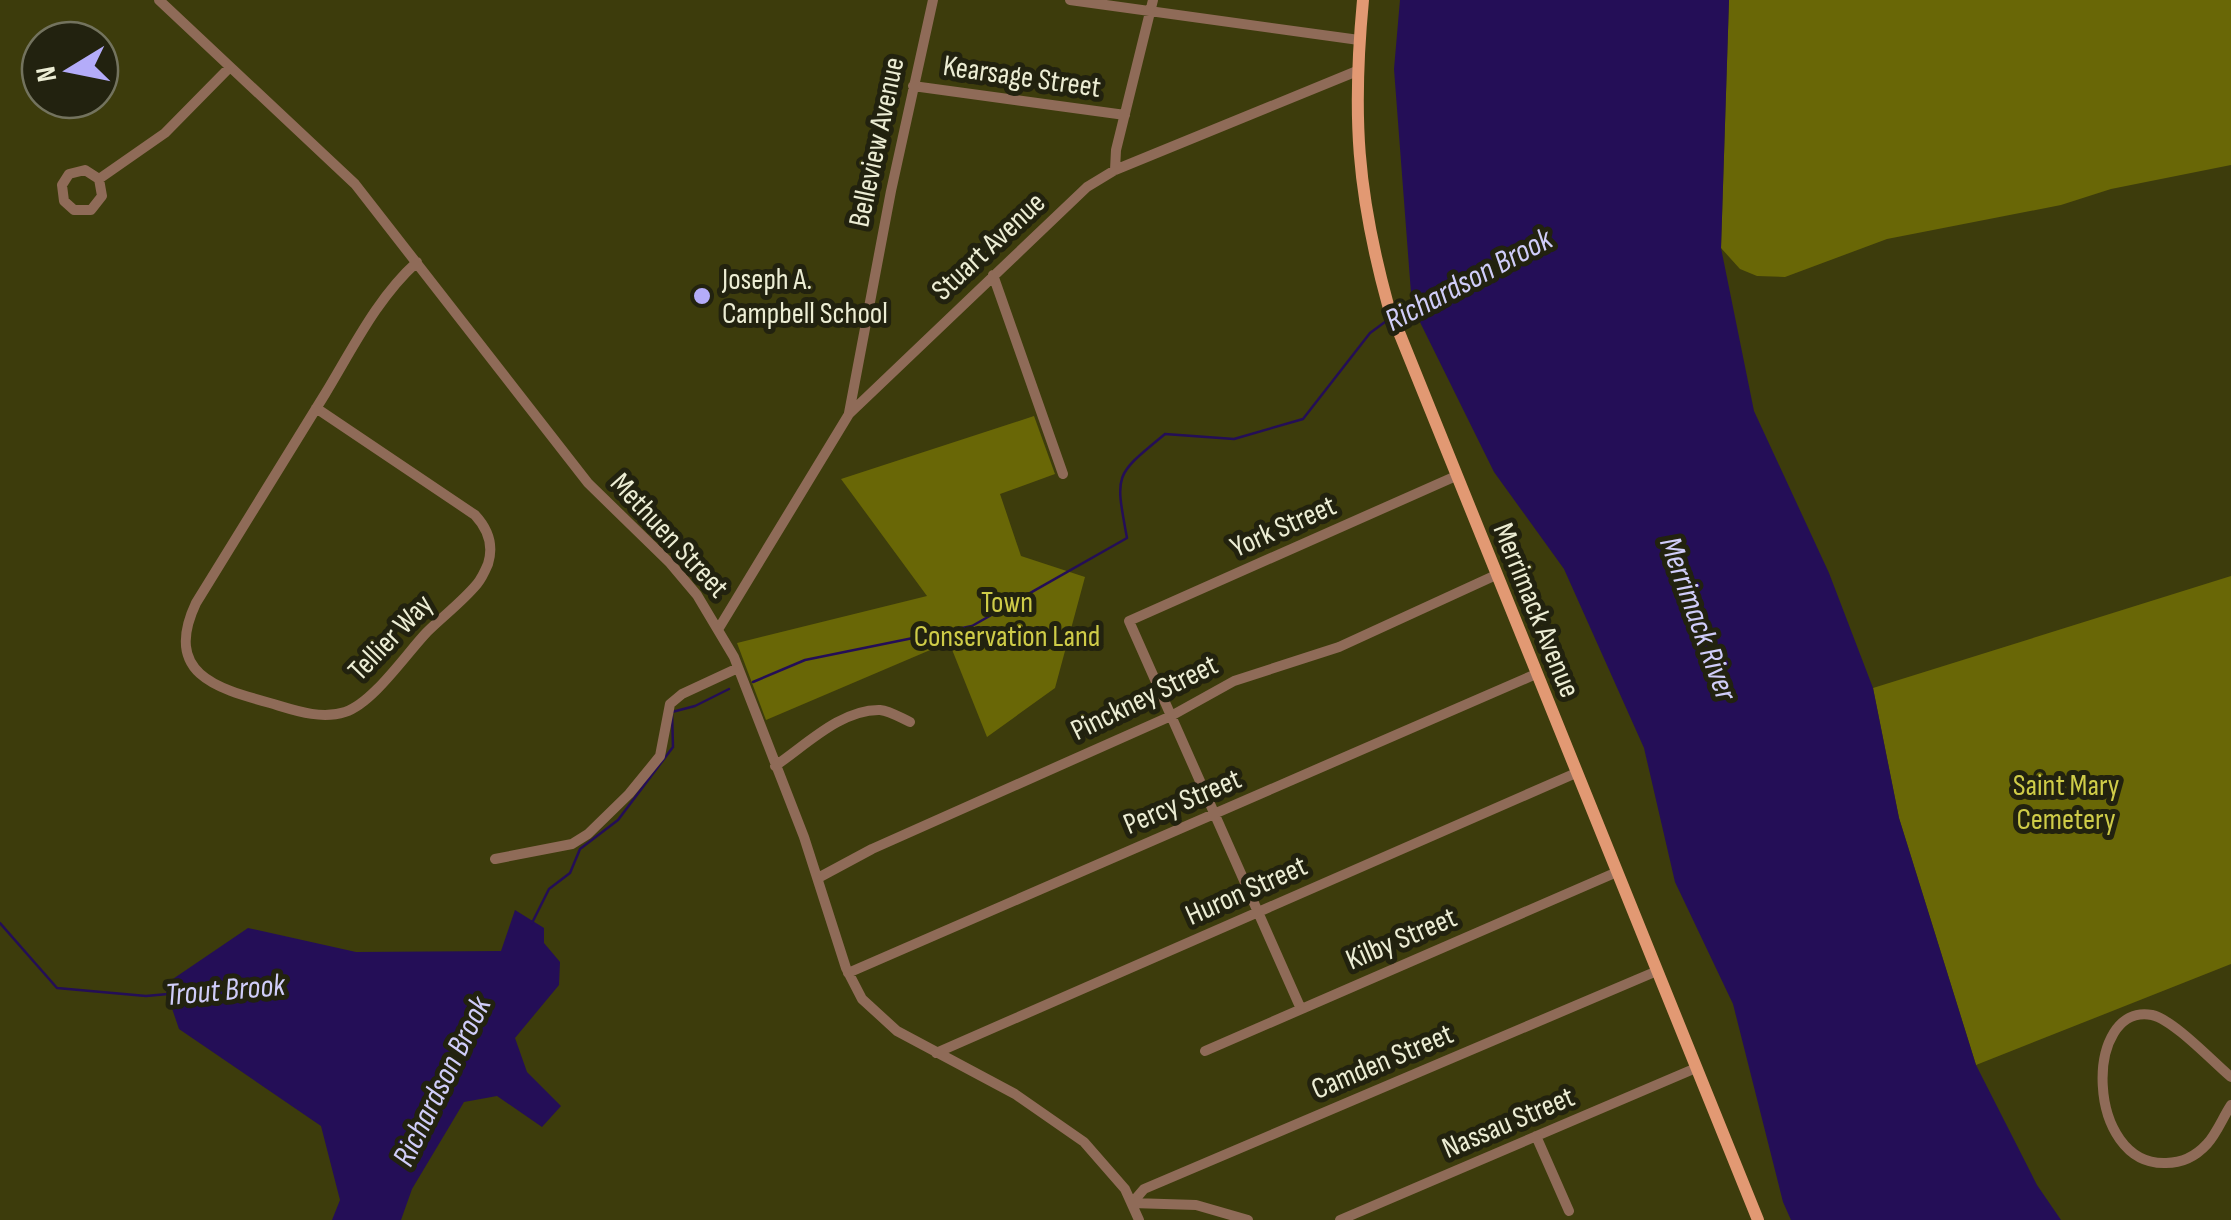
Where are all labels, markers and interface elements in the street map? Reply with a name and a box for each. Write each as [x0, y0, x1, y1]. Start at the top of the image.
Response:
north arrow [20, 20, 120, 120]
street label: Kearsage Street [941, 48, 1103, 106]
street label: Belleview Avenue [841, 54, 913, 230]
text: N [29, 64, 64, 84]
street label: Stuart Avenue [924, 185, 1053, 308]
water label: Richardson Brook [1378, 219, 1560, 341]
place label: Joseph A. Campbell School [721, 262, 888, 332]
marker: Joseph A. Campbell School [691, 285, 713, 307]
street label: Methuen Street [602, 466, 736, 605]
street label: York Street [1225, 488, 1342, 566]
street label: Merrimack Avenue [1485, 518, 1587, 703]
water label: Merrimack River [1650, 531, 1746, 707]
park label: Town Conservation Land [914, 585, 1100, 655]
street label: Tellier Way [341, 587, 441, 689]
street label: Pinckney Street [1065, 647, 1224, 749]
street label: Percy Street [1118, 761, 1247, 843]
park label: Saint Mary Cemetery [2013, 768, 2120, 838]
street label: Huron Street [1180, 848, 1313, 934]
street label: Kilby Street [1341, 900, 1462, 978]
water label: Trout Brook [164, 966, 288, 1015]
water label: Richardson Brook [385, 990, 501, 1173]
street label: Camden Street [1306, 1016, 1459, 1108]
street label: Nassau Street [1437, 1079, 1580, 1167]

